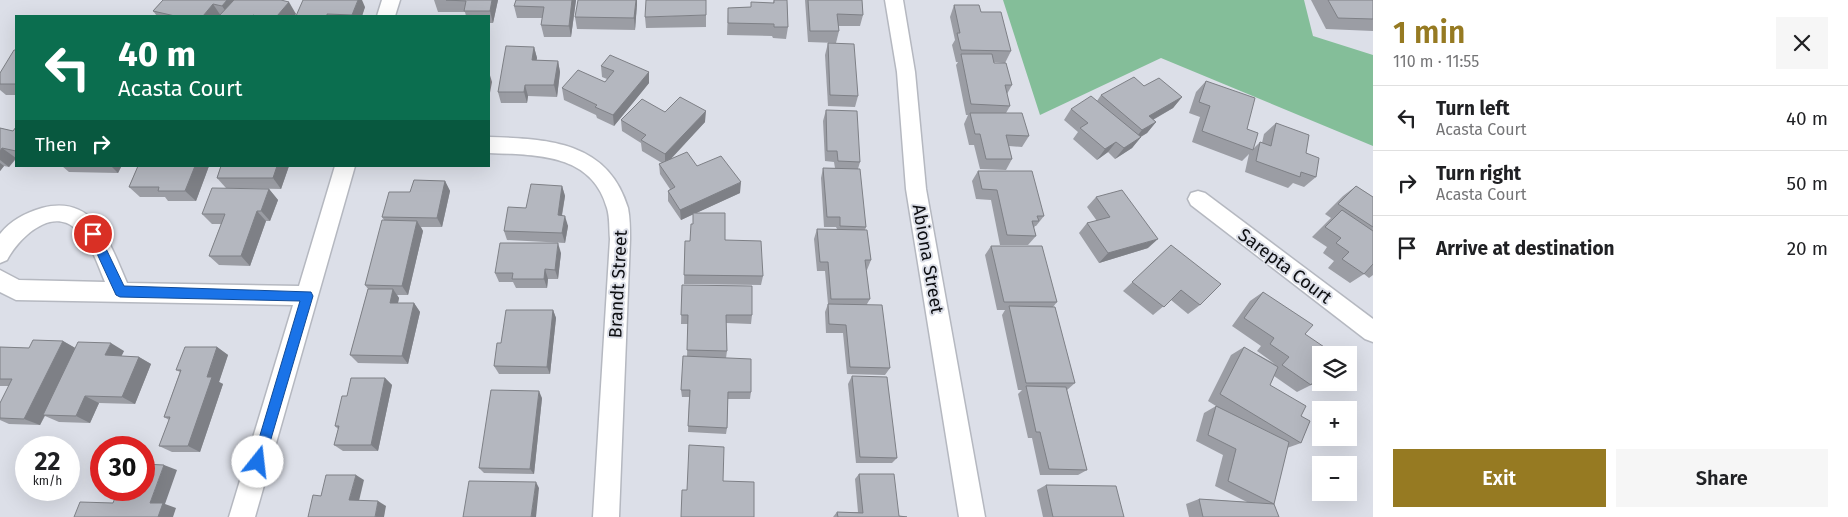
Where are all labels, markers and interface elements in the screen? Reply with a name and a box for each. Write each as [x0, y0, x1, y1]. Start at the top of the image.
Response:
text: 1 min [1393, 15, 1465, 51]
button: close [1776, 17, 1828, 69]
text: 40 m [118, 33, 196, 75]
icon: left [35, 35, 100, 100]
text: 110 m · 11:55 [1393, 52, 1479, 71]
text: Acasta Court [118, 75, 242, 102]
text: Turn left [1436, 97, 1510, 120]
icon: left [1393, 104, 1421, 132]
text: 40 m [1786, 107, 1828, 130]
text: Acasta Court [1436, 120, 1527, 139]
icon: right [87, 130, 115, 158]
text: Then [35, 133, 77, 156]
text: Turn right [1436, 162, 1521, 185]
icon: right [1393, 169, 1421, 197]
text: 50 m [1787, 172, 1828, 195]
text: Acasta Court [1436, 185, 1527, 204]
street label: Abiona Street [908, 203, 949, 316]
pin [72, 213, 114, 255]
icon: arrive [79, 220, 107, 248]
street label: Sarepta Court [1234, 224, 1337, 309]
street label: Brandt Street [604, 229, 632, 339]
icon: arrive [1393, 234, 1421, 262]
text: Arrive at destination [1436, 237, 1615, 260]
text: 20 m [1787, 237, 1828, 260]
map controls [1312, 346, 1357, 501]
button: layers [1312, 346, 1357, 391]
button: + [1312, 401, 1357, 446]
position arrow [231, 435, 283, 487]
speed limit sign: 30 [90, 436, 155, 501]
text: 22 [35, 447, 60, 477]
button: Exit [1393, 449, 1606, 507]
button: Share [1616, 449, 1828, 507]
button: − [1312, 456, 1357, 501]
text: km/h [33, 474, 62, 488]

